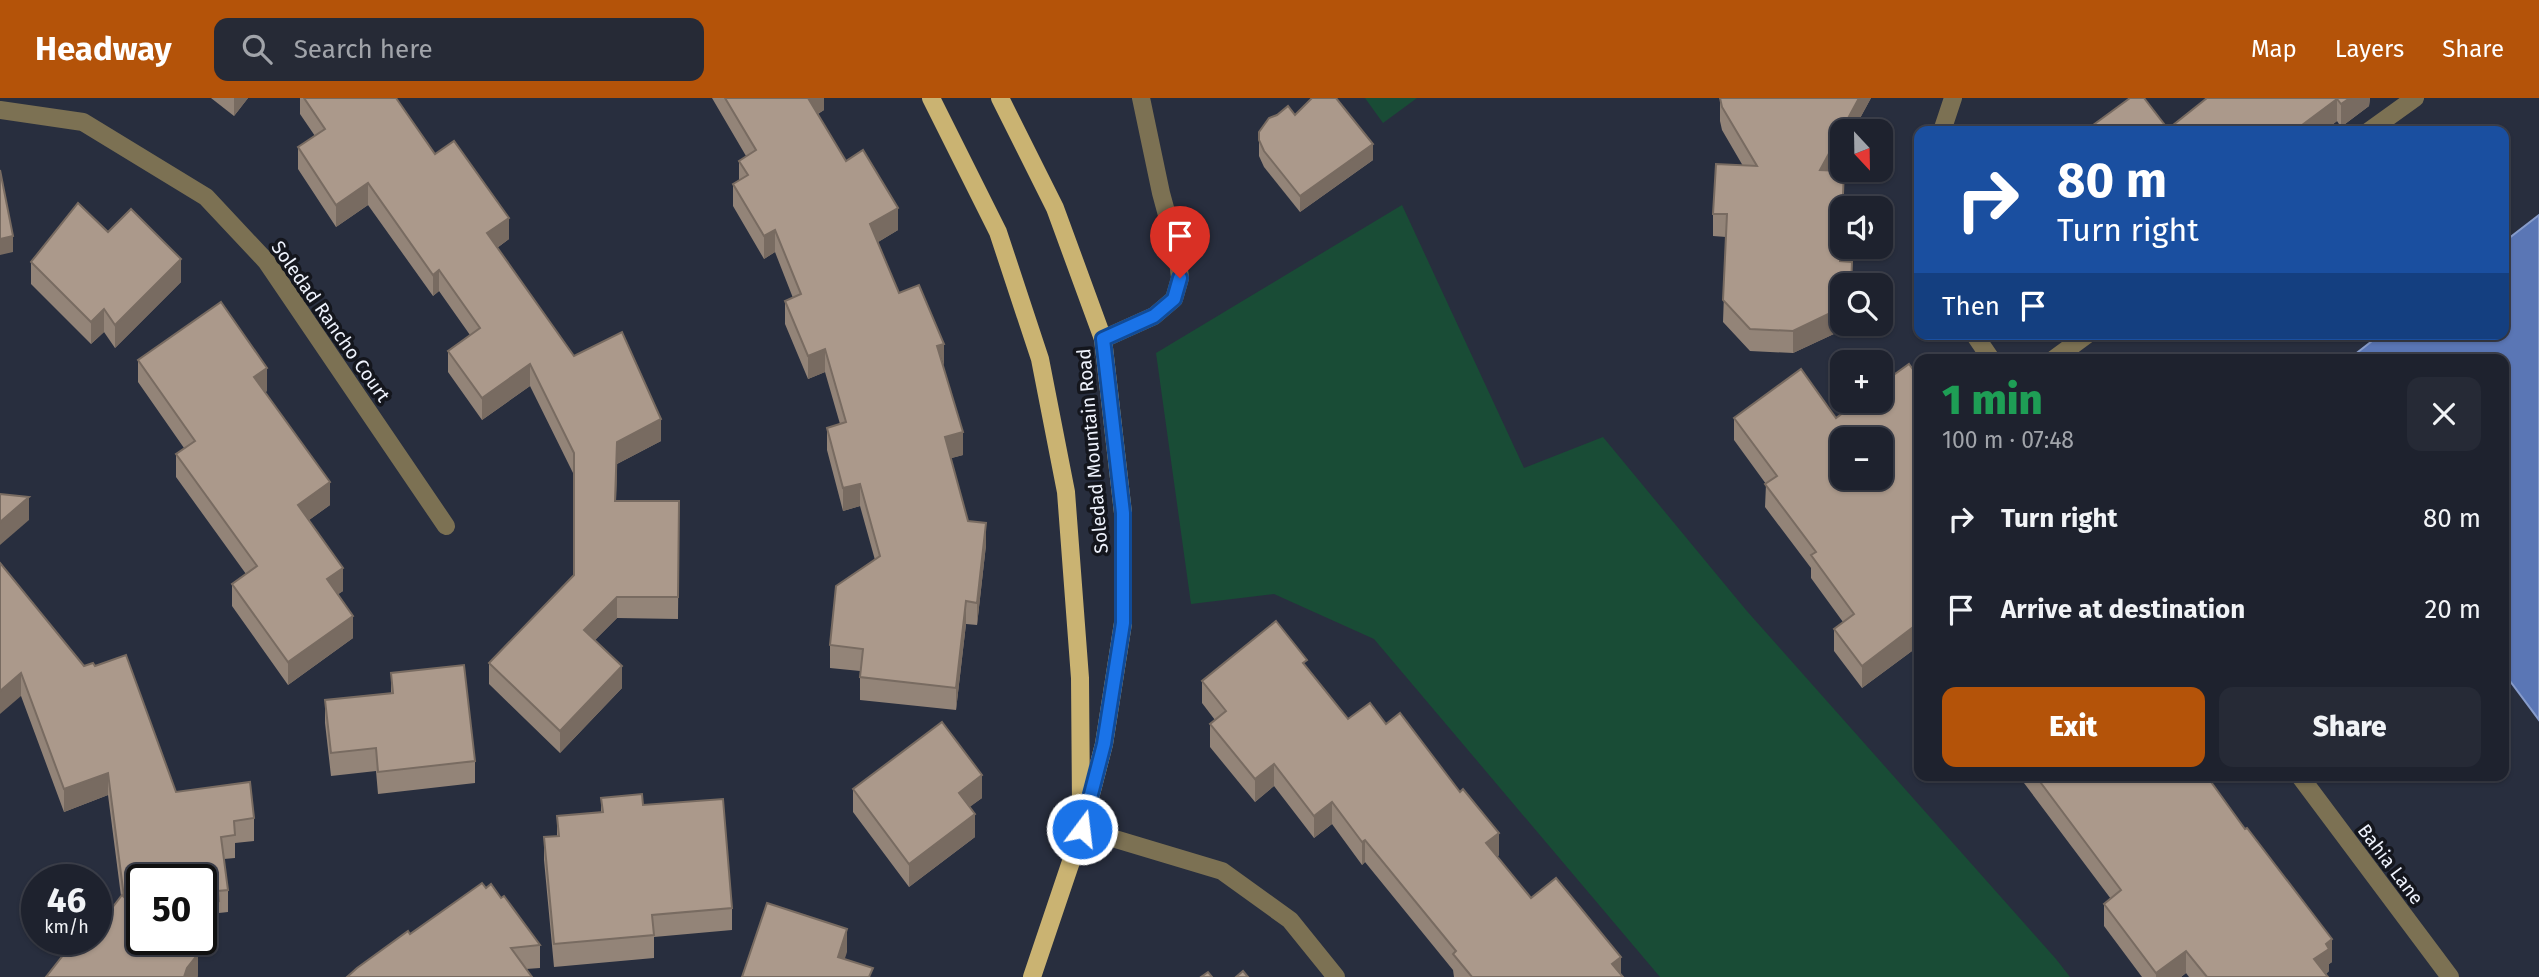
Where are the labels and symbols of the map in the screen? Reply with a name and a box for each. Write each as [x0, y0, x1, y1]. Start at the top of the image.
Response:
north arrow [1830, 119, 1894, 182]
pin [1150, 206, 1210, 278]
street label: Soledad Rancho Court [266, 236, 395, 406]
street label: Soledad Mountain Road [1072, 347, 1113, 554]
position arrow [1045, 792, 1119, 866]
street label: Bahia Lane [2353, 820, 2428, 909]
speed limit sign: 50 [126, 864, 217, 955]

